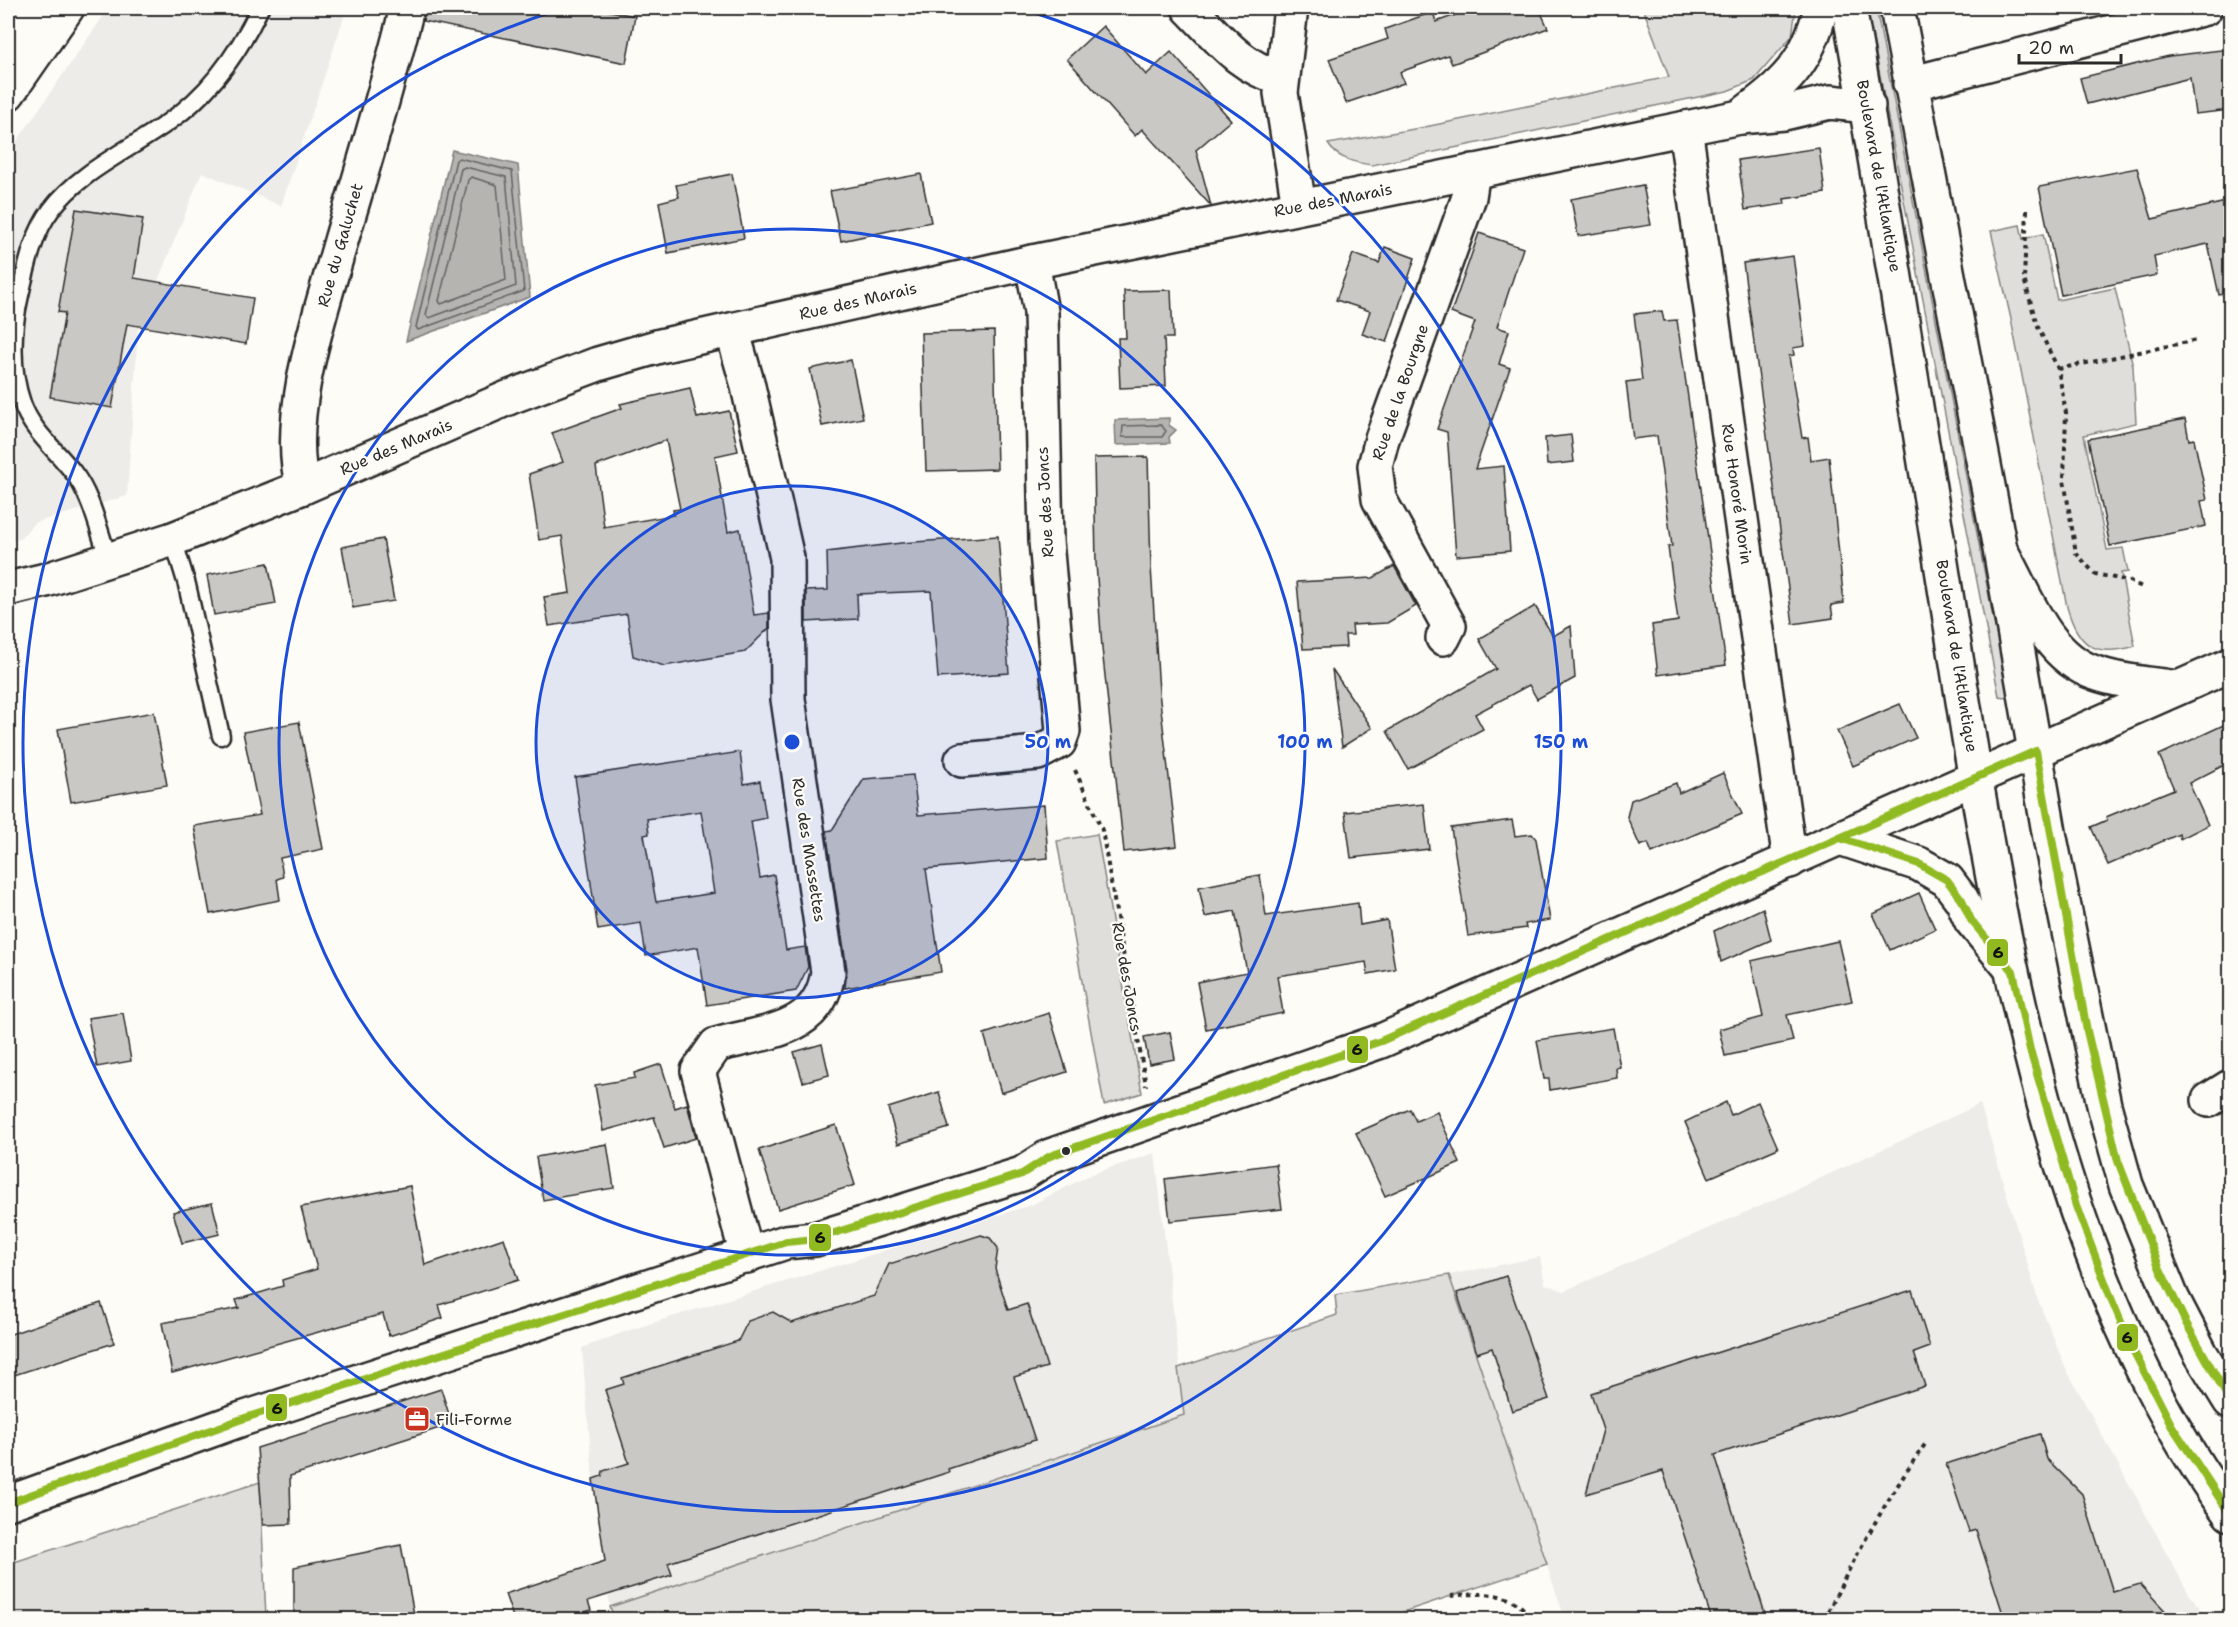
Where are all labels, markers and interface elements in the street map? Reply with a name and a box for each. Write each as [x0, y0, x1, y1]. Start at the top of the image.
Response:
scale bar [2019, 27, 2121, 65]
text: 20 m [2028, 36, 2074, 60]
street label: Boulevard de l'Atlantique [1852, 78, 1906, 274]
street label: Rue des Marais [1272, 178, 1394, 222]
street label: Rue du Galuchet [312, 181, 368, 309]
street label: Rue des Marais [797, 277, 919, 325]
street label: Rue de la Bourgne [1367, 321, 1433, 463]
street label: Rue des Marais [337, 414, 455, 480]
street label: Rue Honoré Morin [1717, 422, 1757, 566]
street label: Rue des Joncs [1032, 446, 1058, 558]
street label: Boulevard de l'Atlantique [1931, 558, 1983, 754]
text: 50 m [1025, 730, 1072, 754]
text: 100 m [1277, 730, 1333, 754]
text: 150 m [1534, 730, 1589, 754]
centre of rings [782, 732, 802, 752]
street label: Rue des Massettes [787, 776, 831, 924]
street label: Rue des Joncs [1107, 920, 1147, 1034]
line badge: 6 [1986, 938, 2009, 967]
text: 6 [1992, 942, 2004, 963]
line badge: 6 [1346, 1035, 1369, 1064]
text: 6 [1351, 1039, 1363, 1060]
unlabelled marker [1060, 1145, 1072, 1157]
line badge: 6 [808, 1223, 832, 1252]
text: 6 [814, 1227, 826, 1248]
line badge: 6 [2116, 1323, 2139, 1352]
text: 6 [2121, 1327, 2133, 1348]
line badge: 6 [265, 1393, 288, 1422]
text: 6 [271, 1398, 283, 1419]
office icon: Fili-Forme [402, 1404, 432, 1434]
place label: Fili-Forme [436, 1409, 512, 1430]

